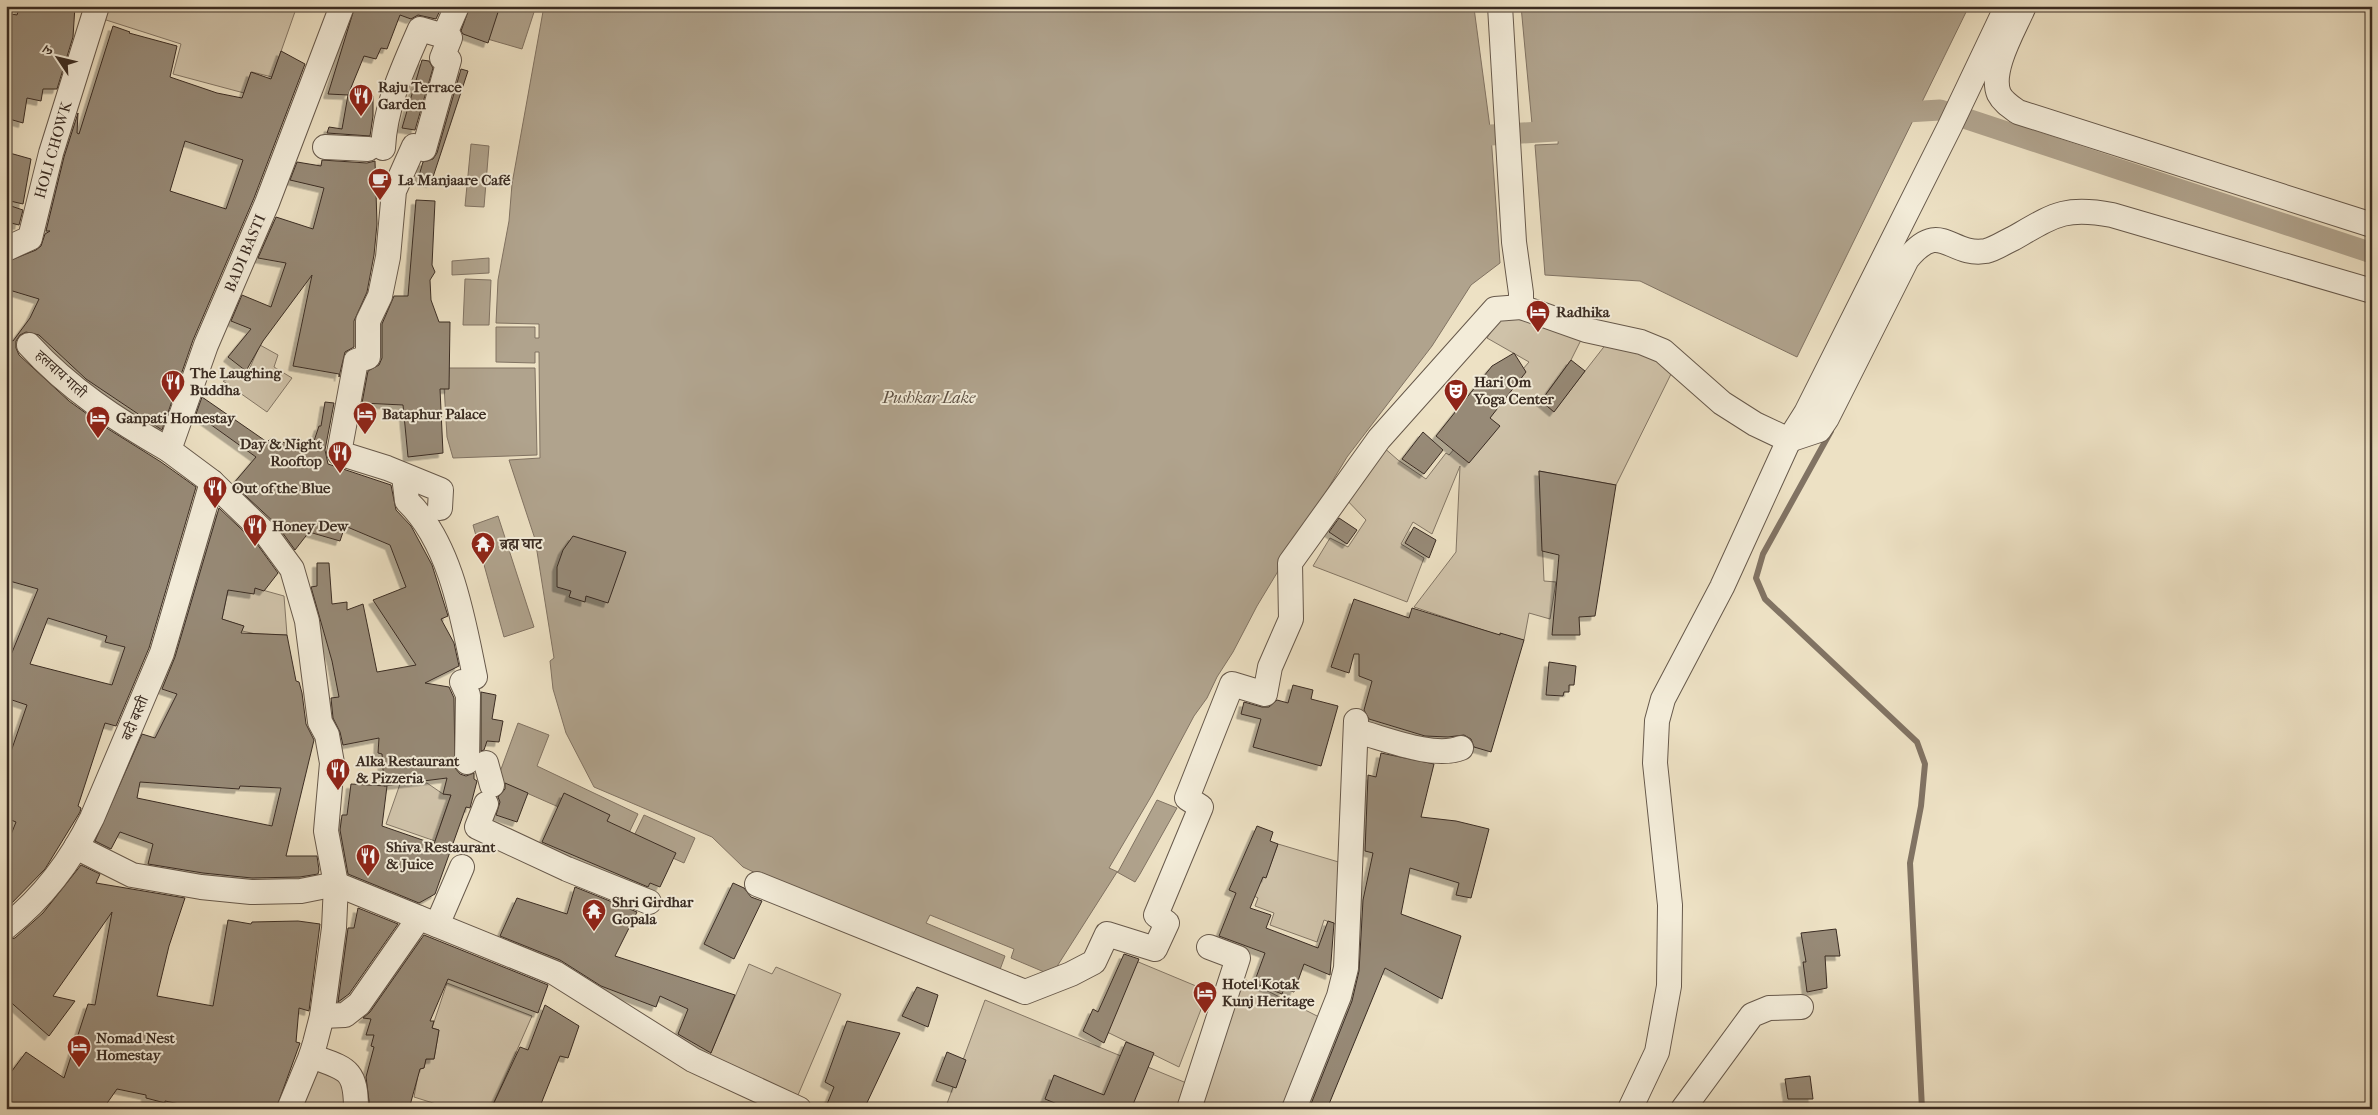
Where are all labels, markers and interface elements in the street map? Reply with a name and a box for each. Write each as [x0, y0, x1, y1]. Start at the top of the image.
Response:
north arrow [32, 32, 82, 82]
text: उ [38, 42, 57, 59]
place label: Raju Terrace Garden [378, 78, 462, 113]
restaurant icon: Raju Terrace Garden [348, 83, 374, 117]
street label: HOLI CHOWK [31, 98, 76, 201]
cafe icon: La Manjaare Café [367, 167, 393, 201]
place label: La Manjaare Café [398, 171, 511, 189]
street label: BADI BASTI [220, 211, 270, 295]
hotel icon: Radhika [1525, 299, 1551, 333]
place label: Radhika [1556, 303, 1611, 321]
street label: हलवाय गाती [31, 346, 91, 403]
place label: The Laughing Buddha [189, 364, 282, 399]
restaurant icon: The Laughing Buddha [160, 369, 186, 403]
place label: Hari Om Yoga Center [1473, 373, 1555, 408]
theatre icon: Hari Om Yoga Center [1443, 378, 1469, 412]
water label: Pushkar Lake [881, 388, 976, 407]
hotel icon: Bataphur Palace [352, 401, 378, 435]
hotel icon: Ganpati Homestay [85, 405, 111, 439]
place label: Bataphur Palace [382, 405, 487, 423]
place label: Ganpati Homestay [116, 409, 236, 427]
place label: Day & Night Rooftop [240, 435, 323, 470]
restaurant icon: Day & Night Rooftop [327, 440, 353, 474]
restaurant icon: Out of the Blue [202, 475, 228, 509]
place label: Out of the Blue [232, 479, 331, 497]
restaurant icon: Honey Dew [242, 513, 268, 547]
place label: Honey Dew [272, 517, 349, 535]
temple icon: ब्रह्म घाट [470, 531, 496, 565]
place label: ब्रह्म घाट [499, 535, 544, 553]
street label: बदी बस्ती [117, 692, 153, 744]
place label: Alka Restaurant & Pizzeria [355, 752, 460, 787]
restaurant icon: Alka Restaurant & Pizzeria [325, 757, 351, 791]
place label: Shiva Restaurant & Juice [386, 838, 496, 873]
restaurant icon: Shiva Restaurant & Juice [355, 843, 381, 877]
place label: Shri Girdhar Gopala [612, 893, 694, 928]
temple icon: Shri Girdhar Gopala [581, 898, 607, 932]
place label: Hotel Kotak Kunj Heritage [1222, 975, 1315, 1010]
hotel icon: Hotel Kotak Kunj Heritage [1192, 980, 1218, 1014]
place label: Nomad Nest Homestay [96, 1029, 175, 1064]
hotel icon: Nomad Nest Homestay [66, 1034, 92, 1068]

